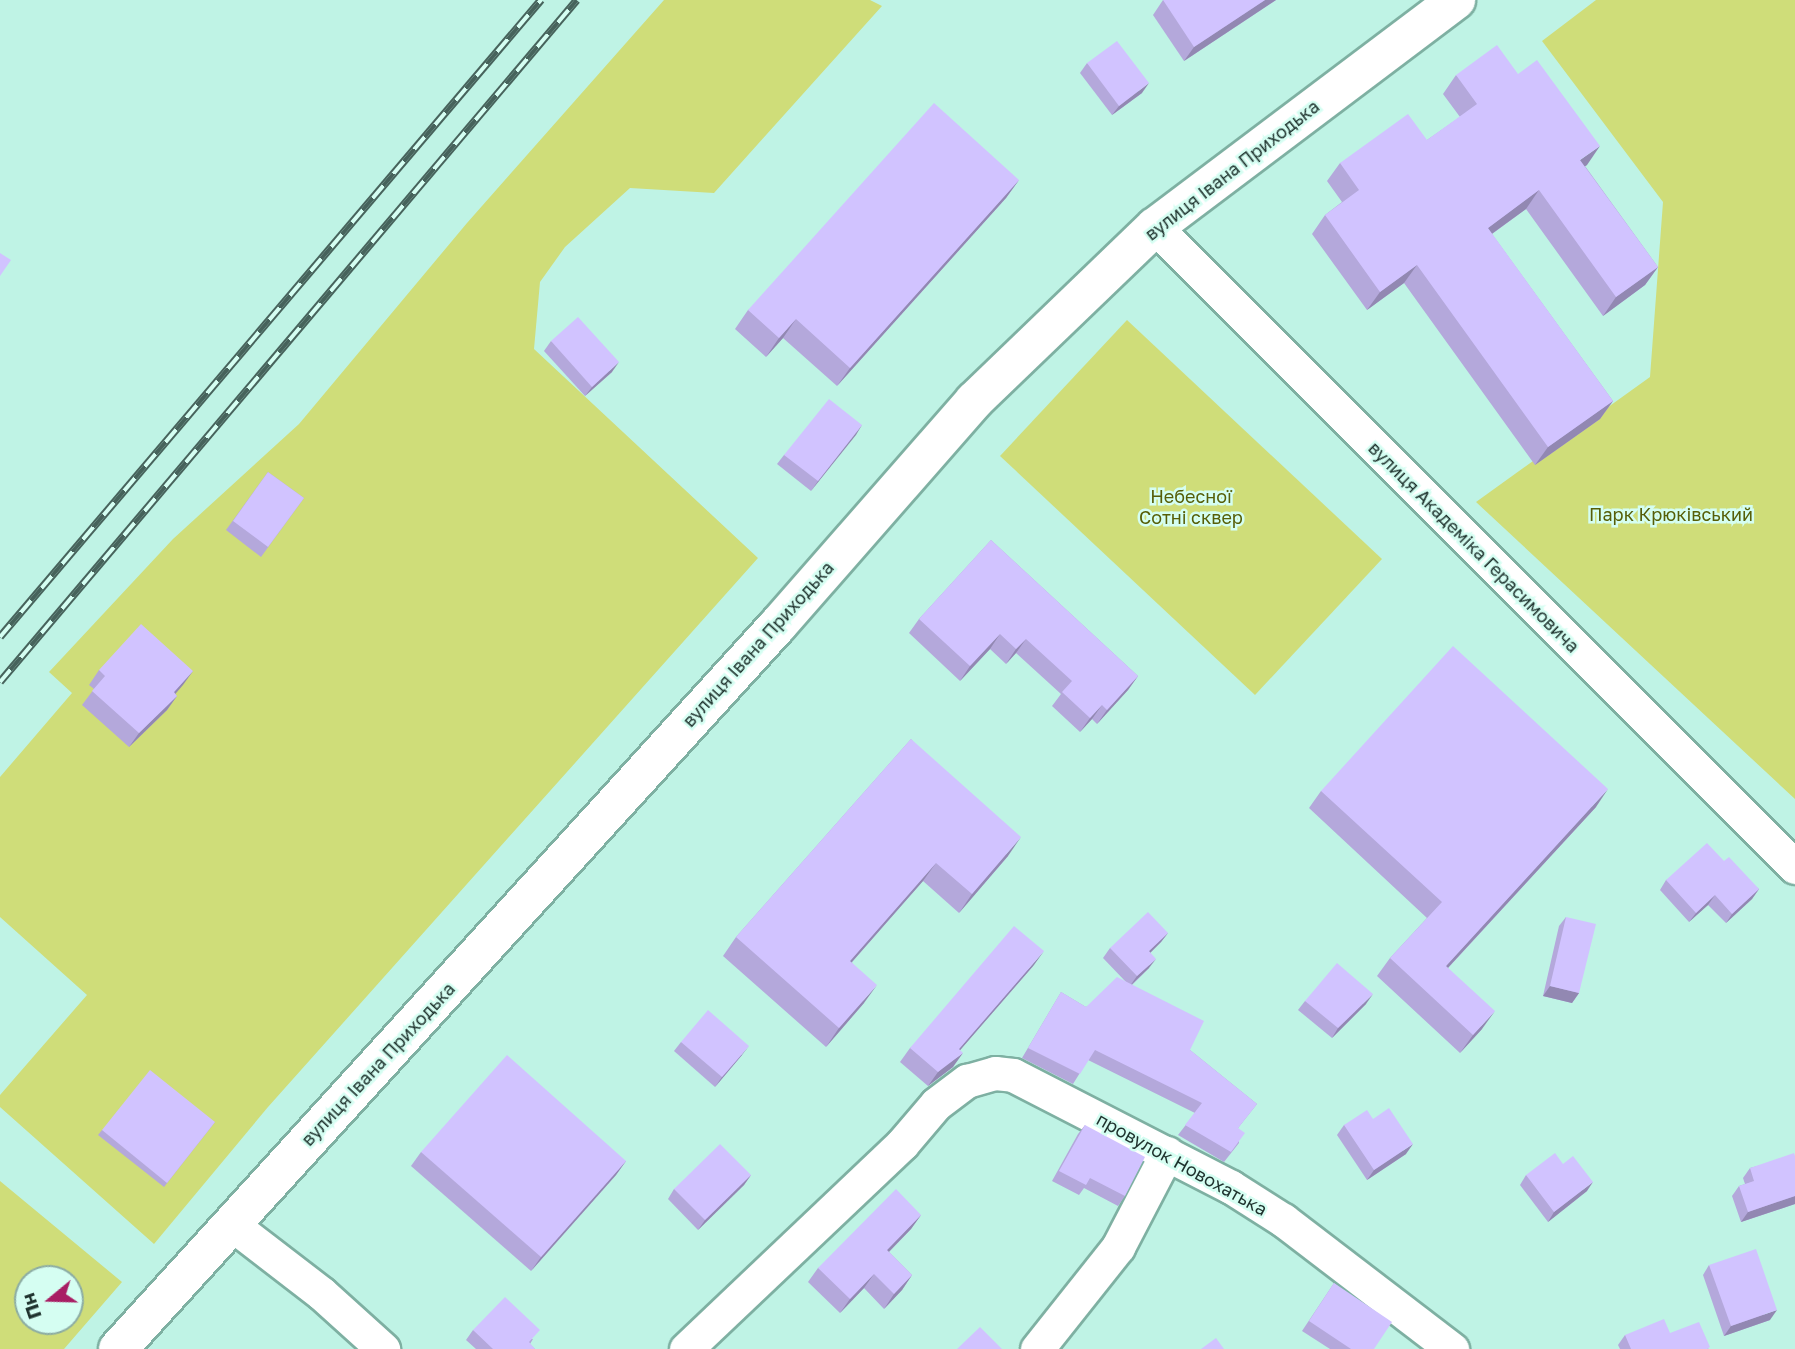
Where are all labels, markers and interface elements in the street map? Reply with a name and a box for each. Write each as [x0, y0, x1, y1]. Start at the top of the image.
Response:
street label: вулиця Івана Приходька [1141, 95, 1323, 245]
street label: вулиця Академіка Герасимовича [1364, 437, 1584, 657]
park label: Небесної Сотні сквер [1139, 486, 1243, 528]
park label: Парк Крюківський [1589, 503, 1753, 525]
street label: вулиця Івана Приходька [678, 557, 838, 731]
street label: вулиця Івана Приходька [297, 978, 459, 1150]
street label: провулок Новохатька [1093, 1108, 1271, 1220]
north arrow [14, 1265, 84, 1335]
text: Пн [15, 1290, 46, 1322]

